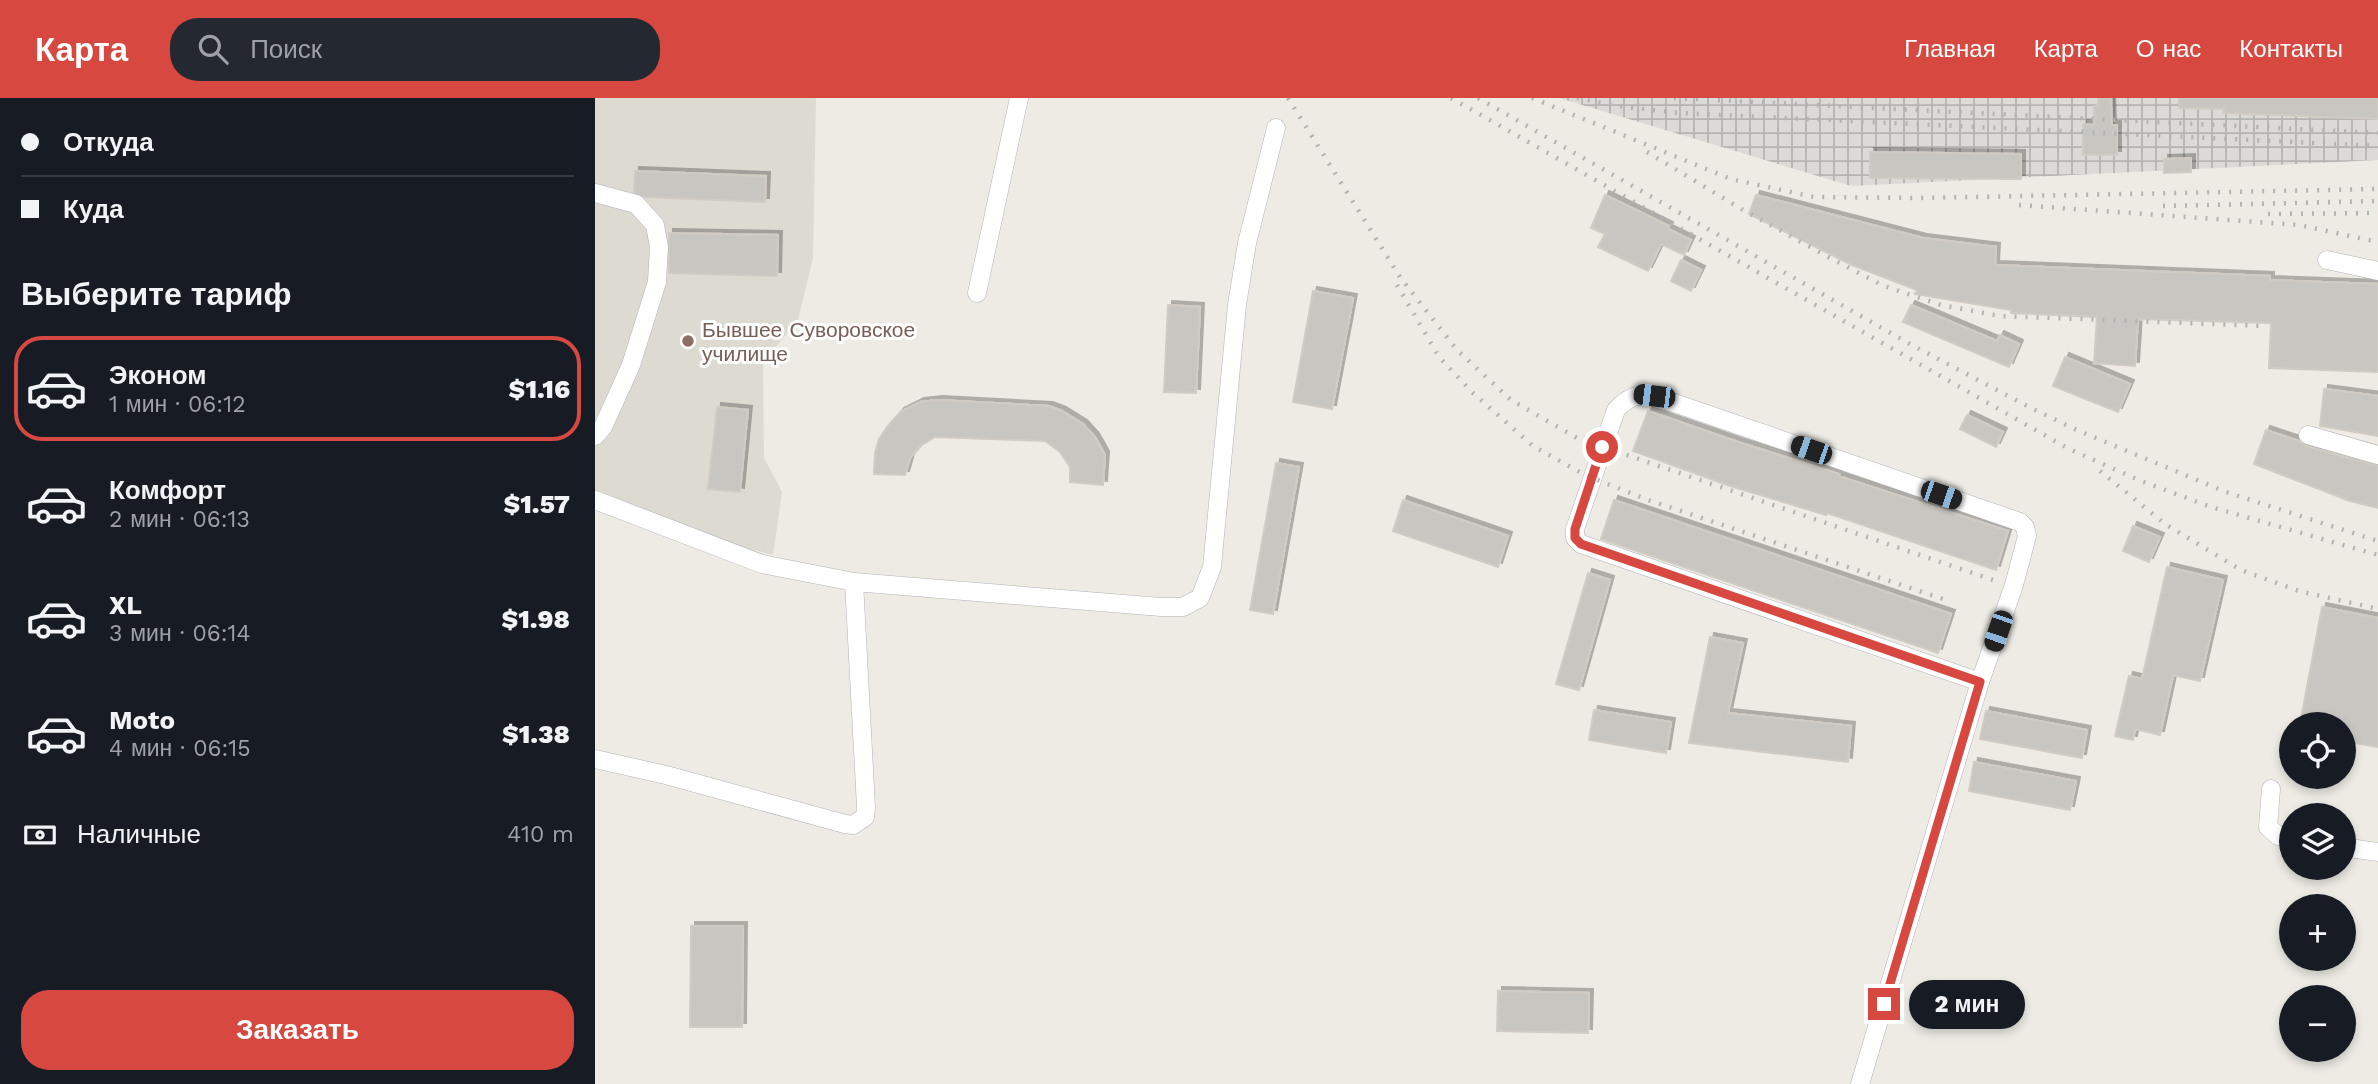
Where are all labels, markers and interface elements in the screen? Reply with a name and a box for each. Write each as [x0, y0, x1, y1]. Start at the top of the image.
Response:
search box [170, 18, 660, 81]
text: Карта [35, 30, 128, 69]
icon: search [194, 30, 232, 68]
text: Поиск [250, 34, 322, 64]
text: Главная [1904, 35, 1996, 63]
text: Карта [2034, 35, 2098, 63]
text: О нас [2136, 35, 2201, 63]
text: Контакты [2239, 35, 2343, 63]
text: Откуда [63, 127, 154, 157]
text: Куда [63, 194, 124, 224]
text: Выберите тариф [21, 275, 292, 313]
place label: Бывшее Суворовское училище [702, 317, 915, 366]
marker: Бывшее Суворовское училище [680, 333, 696, 349]
icon: car [25, 357, 88, 420]
text: Эконом [109, 360, 207, 390]
text: $1.16 [509, 374, 570, 404]
car [1632, 383, 1677, 409]
text: 1 мин · 06:12 [109, 391, 246, 418]
route start [1586, 431, 1618, 463]
car [1788, 433, 1835, 467]
icon: car [25, 472, 88, 535]
text: Комфорт [109, 475, 226, 505]
car [1918, 478, 1965, 512]
text: $1.57 [503, 489, 570, 519]
text: 2 мин · 06:13 [109, 506, 250, 533]
icon: car [25, 587, 88, 650]
text: XL [109, 590, 142, 620]
text: $1.98 [501, 604, 570, 634]
car [1982, 608, 2015, 654]
text: 3 мин · 06:14 [109, 620, 251, 647]
icon: car [25, 702, 88, 765]
text: Moto [109, 705, 175, 735]
map controls [2279, 712, 2356, 1062]
button: locate [2279, 712, 2356, 789]
text: $1.38 [502, 719, 570, 749]
text: 4 мин · 06:15 [109, 735, 251, 762]
button: layers [2279, 803, 2356, 880]
icon: cash [21, 816, 59, 854]
text: Наличные [77, 819, 201, 849]
text: 410 m [507, 821, 574, 848]
button: + [2279, 894, 2356, 971]
callout: 2 мин [1909, 979, 2024, 1028]
button: − [2279, 985, 2356, 1062]
route end [1868, 988, 1900, 1020]
button: Заказать [21, 990, 574, 1070]
text: 2 мин [1934, 991, 2000, 1018]

